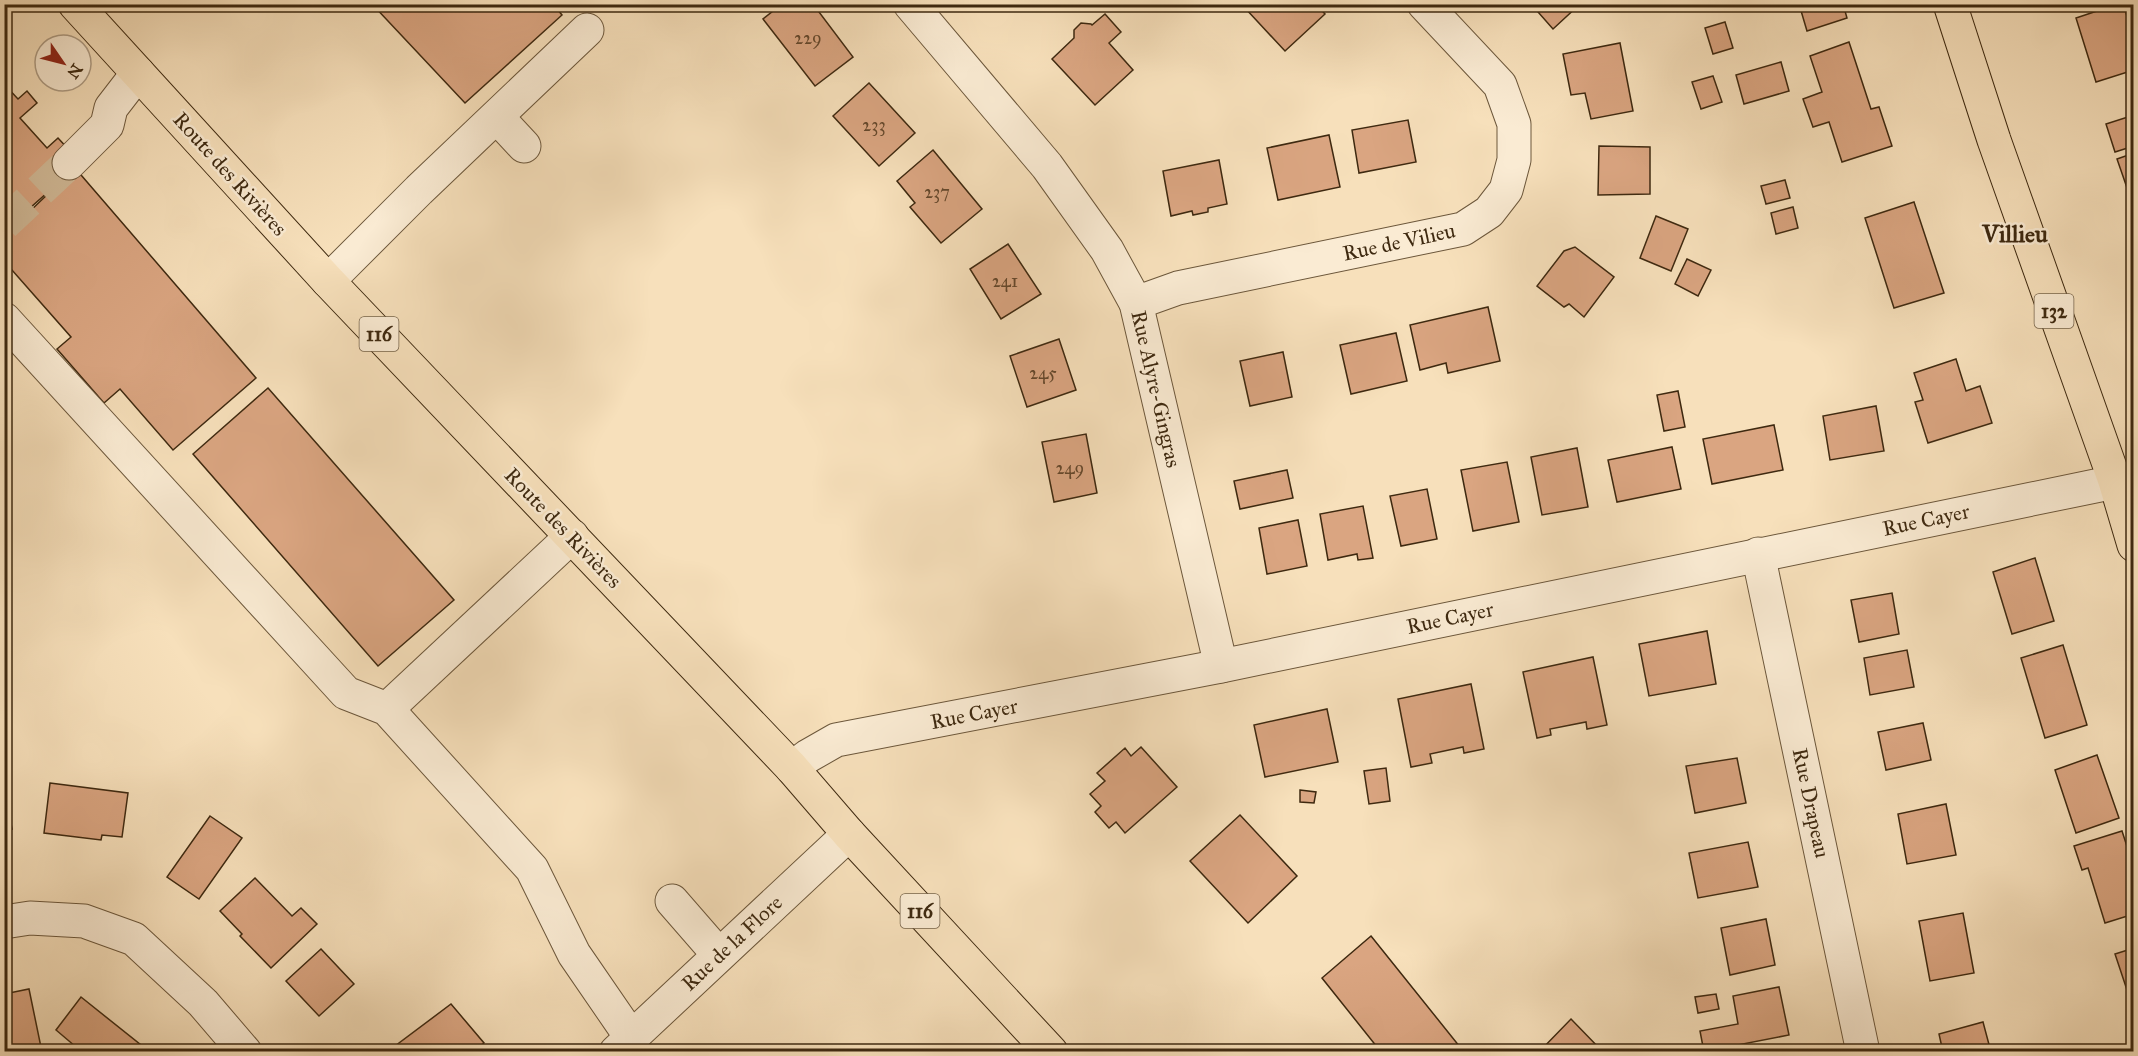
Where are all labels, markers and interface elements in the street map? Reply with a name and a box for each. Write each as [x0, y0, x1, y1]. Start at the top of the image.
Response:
house number: 229 [794, 27, 822, 49]
north arrow [33, 33, 93, 93]
text: N [63, 60, 87, 83]
street label: Route des Rivières [168, 107, 292, 241]
house number: 233 [862, 114, 886, 136]
house number: 237 [924, 181, 950, 203]
street label: Rue de Vilieu [1340, 217, 1458, 267]
district label: Villieu [1981, 219, 2048, 249]
house number: 241 [992, 270, 1018, 292]
road number: 132 [2034, 294, 2074, 328]
street label: Rue Alyre-Gingras [1125, 308, 1187, 470]
road number: 116 [360, 317, 398, 351]
house number: 245 [1029, 362, 1057, 384]
house number: 249 [1056, 457, 1084, 479]
street label: Route des Rivières [499, 462, 627, 594]
street label: Rue Cayer [1880, 498, 1972, 542]
street label: Rue Cayer [1404, 596, 1496, 640]
street label: Rue Cayer [928, 693, 1020, 735]
street label: Rue Drapeau [1787, 746, 1835, 860]
street label: Rue de la Flore [676, 890, 788, 996]
road number: 116 [900, 894, 940, 928]

